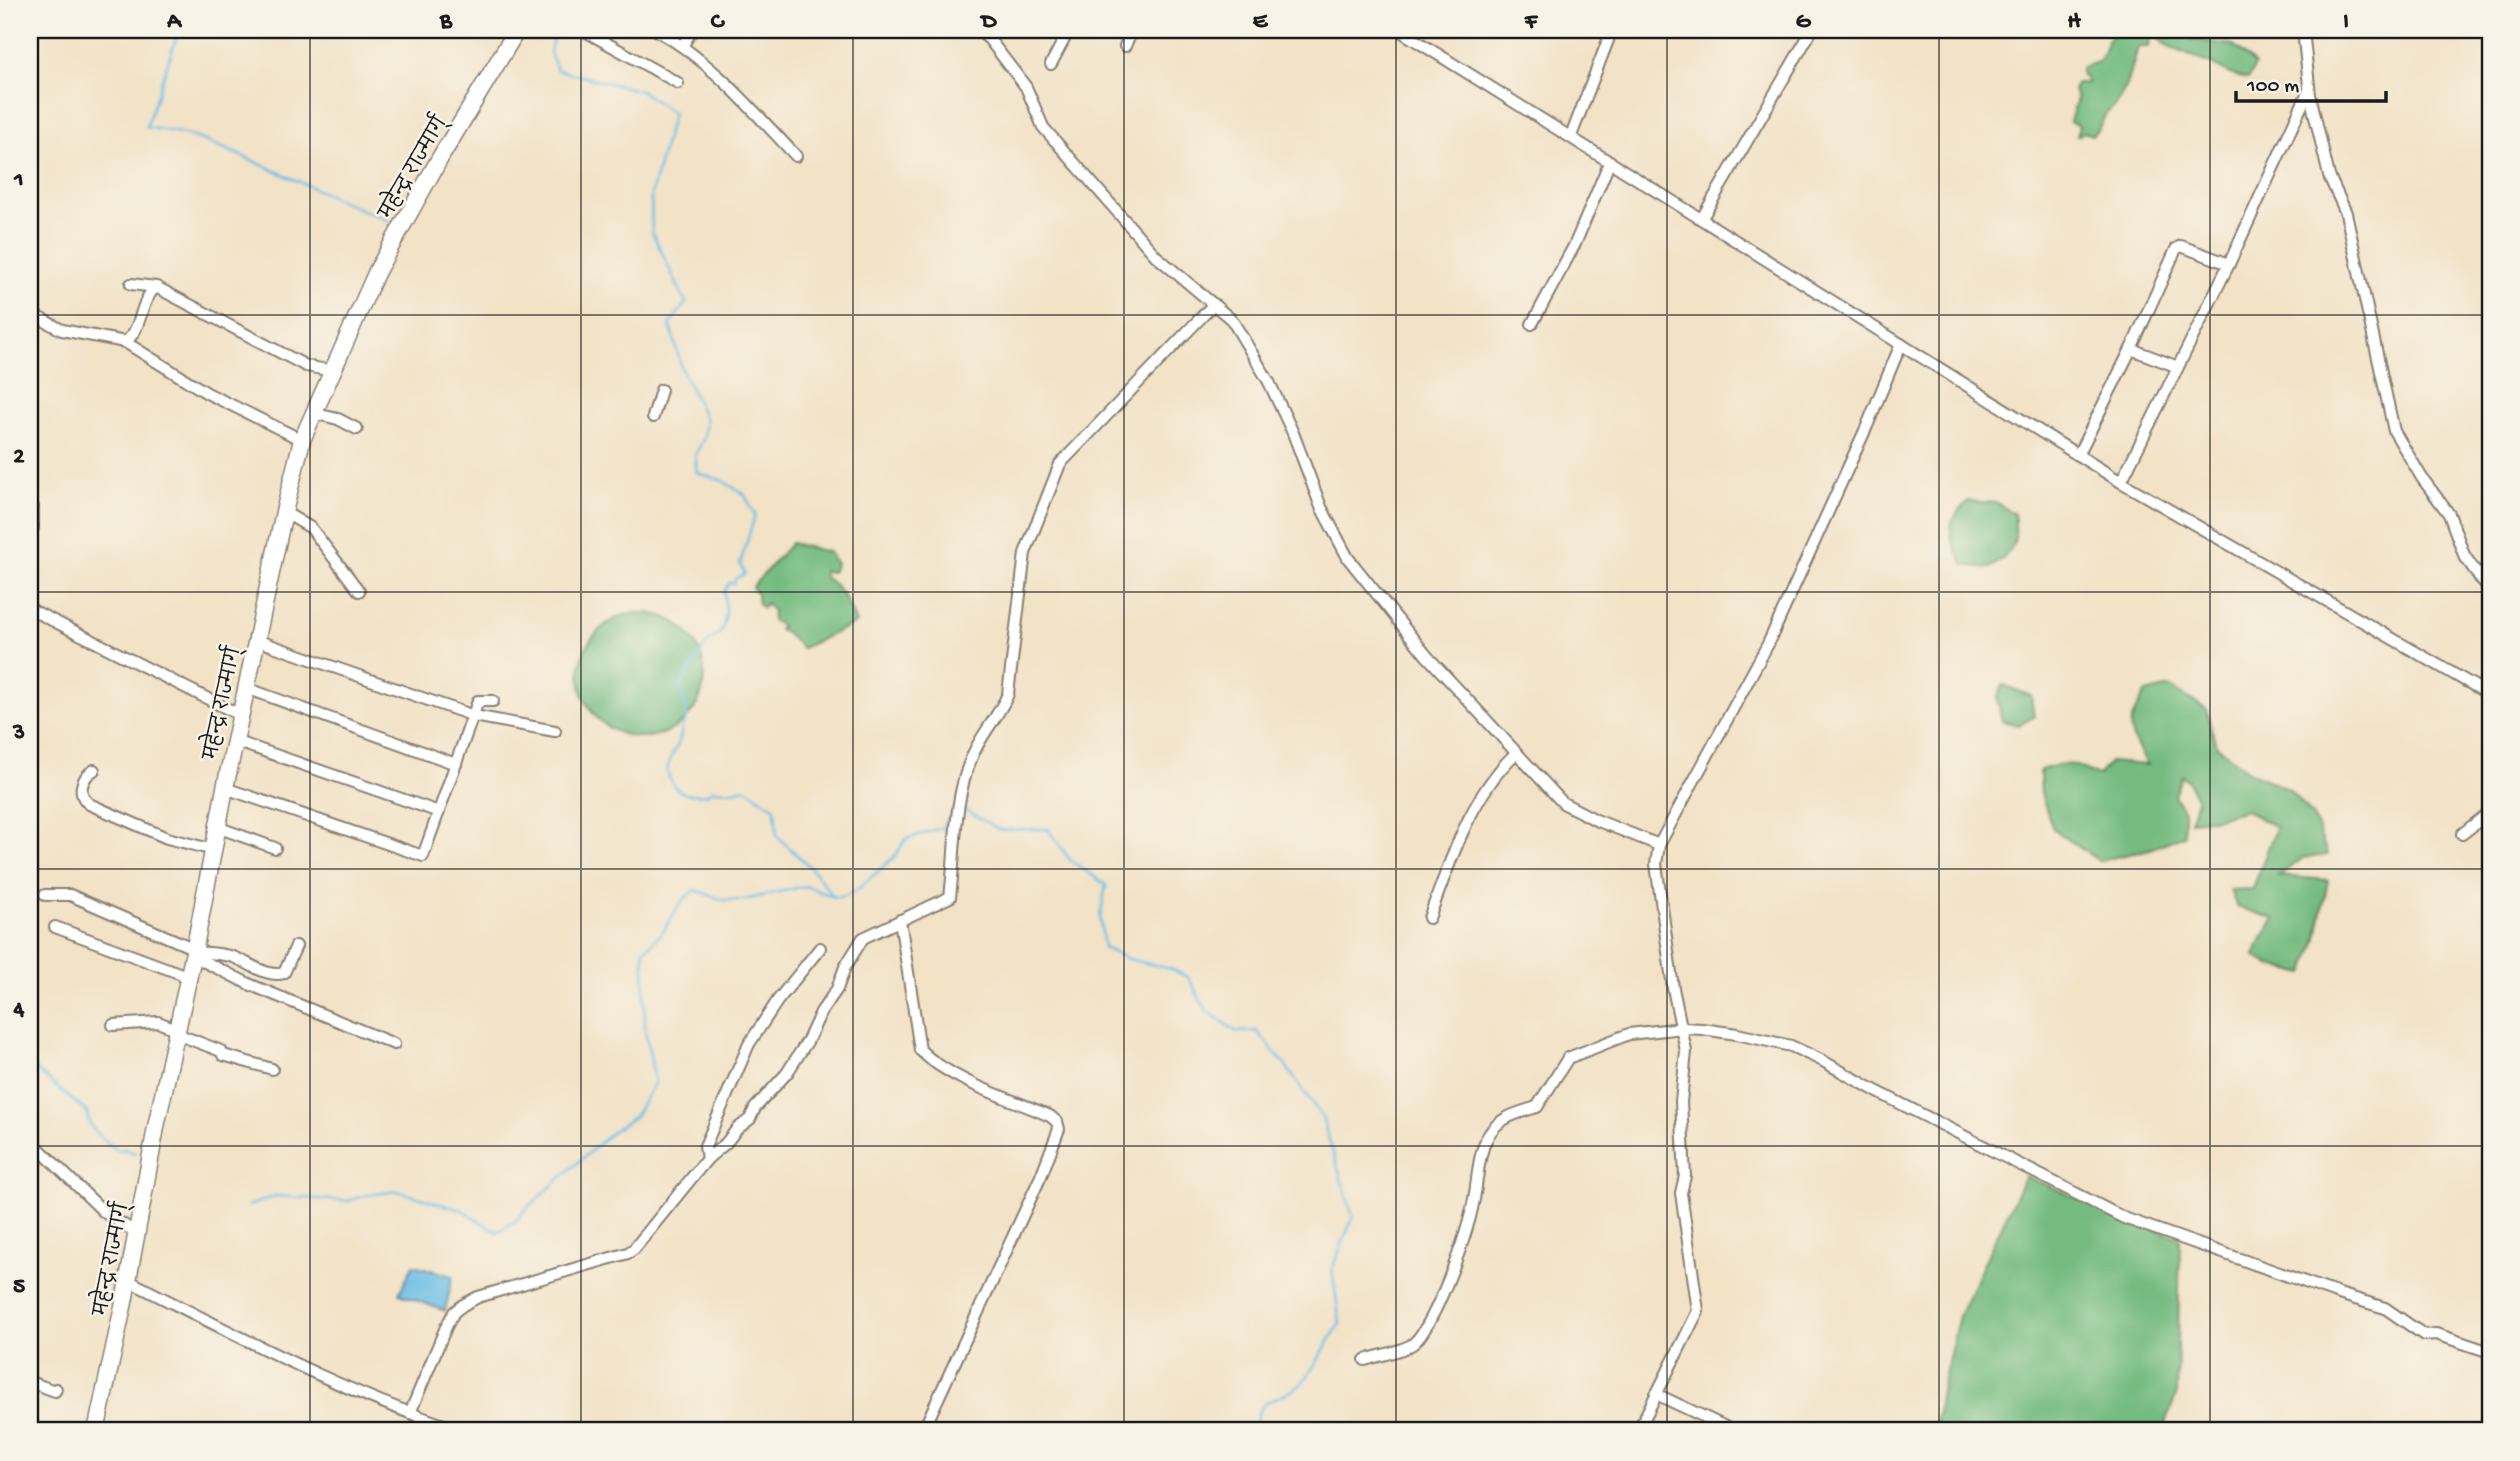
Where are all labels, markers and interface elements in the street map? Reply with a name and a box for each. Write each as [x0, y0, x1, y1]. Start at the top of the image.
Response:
text: A [166, 9, 182, 36]
text: B [439, 9, 453, 36]
text: C [711, 9, 726, 36]
text: D [980, 9, 998, 36]
text: E [1253, 9, 1269, 36]
text: F [1524, 9, 1539, 36]
text: G [1796, 9, 1812, 36]
text: H [2067, 9, 2081, 36]
text: I [2343, 9, 2349, 36]
scale bar [2236, 60, 2387, 104]
text: 100 m [2246, 75, 2299, 100]
street label: महेन्द्र राज्मार्ग् [369, 108, 455, 225]
text: 1 [13, 167, 24, 194]
text: 2 [13, 444, 25, 471]
street label: महेन्द्र राज्मार्ग् [193, 642, 249, 763]
text: 3 [12, 720, 25, 747]
text: 4 [13, 997, 25, 1024]
street label: महेन्द्र राज्मार्ग् [83, 1198, 137, 1319]
text: 5 [13, 1274, 25, 1301]

